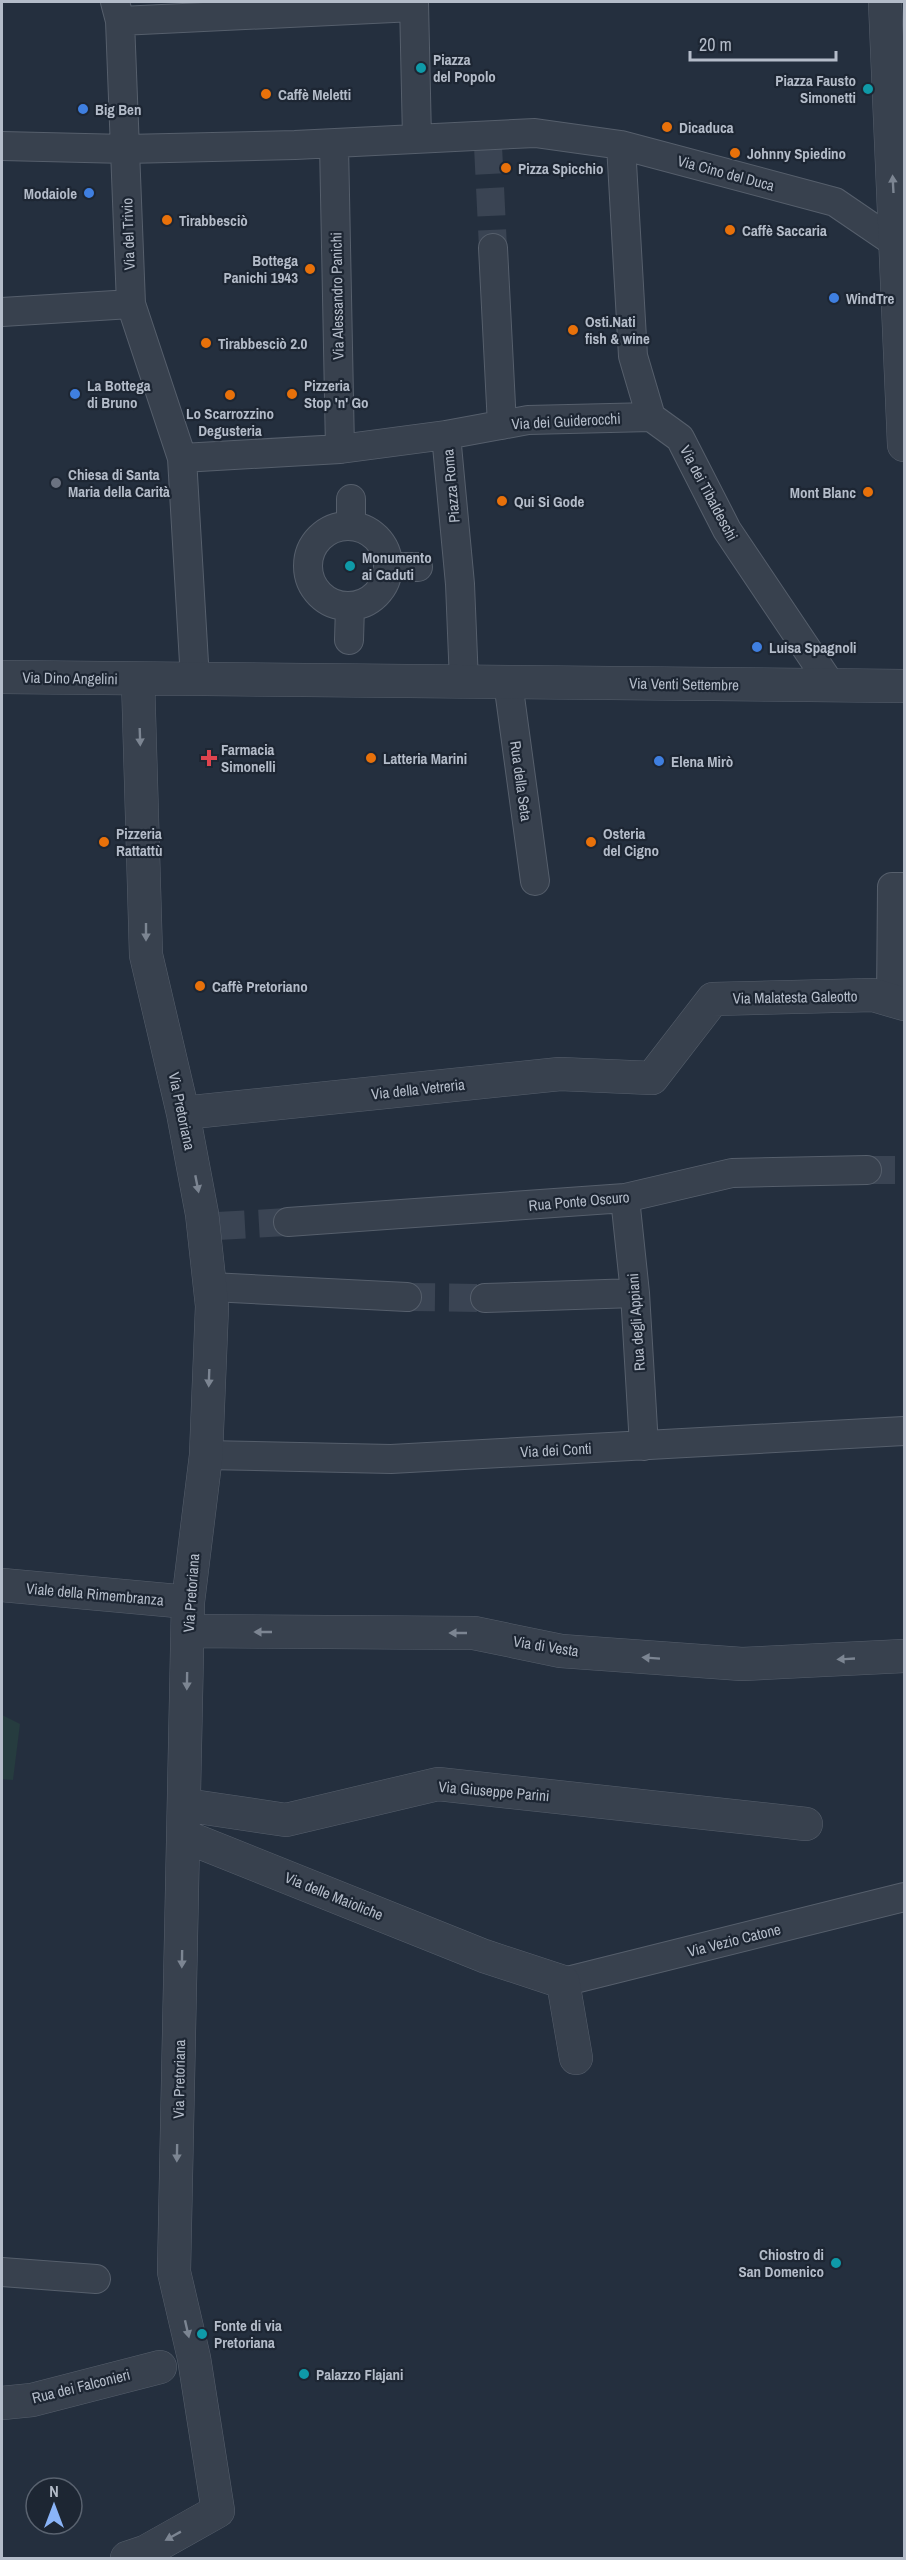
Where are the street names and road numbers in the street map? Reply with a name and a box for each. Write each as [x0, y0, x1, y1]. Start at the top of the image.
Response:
street label: Via Cino del Duca [675, 150, 777, 196]
street label: Via del Trivio [116, 197, 140, 270]
street label: Via Alessandro Panichi [325, 232, 349, 360]
street label: Via dei Guiderocchi [511, 408, 621, 434]
street label: Via dei Tibaldeschi [675, 442, 743, 544]
street label: Piazza Roma [437, 448, 465, 524]
street label: Via Dino Angelini [22, 667, 118, 689]
street label: Via Venti Settembre [629, 673, 739, 695]
street label: Rua della Seta [505, 740, 537, 823]
street label: Via Malatesta Galeotto [732, 985, 858, 1009]
street label: Via Pretoriana [164, 1070, 201, 1152]
street label: Via della Vetreria [370, 1074, 466, 1104]
street label: Rua Ponte Oscuro [528, 1186, 630, 1216]
street label: Rua degli Appiani [622, 1272, 650, 1372]
street label: Via dei Conti [520, 1438, 592, 1462]
street label: Via Pretoriana [178, 1553, 204, 1633]
street label: Viale della Rimembranza [25, 1578, 165, 1610]
street label: Via di Vesta [512, 1630, 580, 1662]
street label: Via Giuseppe Parini [438, 1776, 550, 1806]
street label: Via delle Maioliche [282, 1867, 386, 1925]
street label: Via Vezio Catone [685, 1918, 783, 1962]
street label: Via Pretoriana [168, 2039, 190, 2119]
street label: Rua dei Falconieri [30, 2364, 132, 2408]

